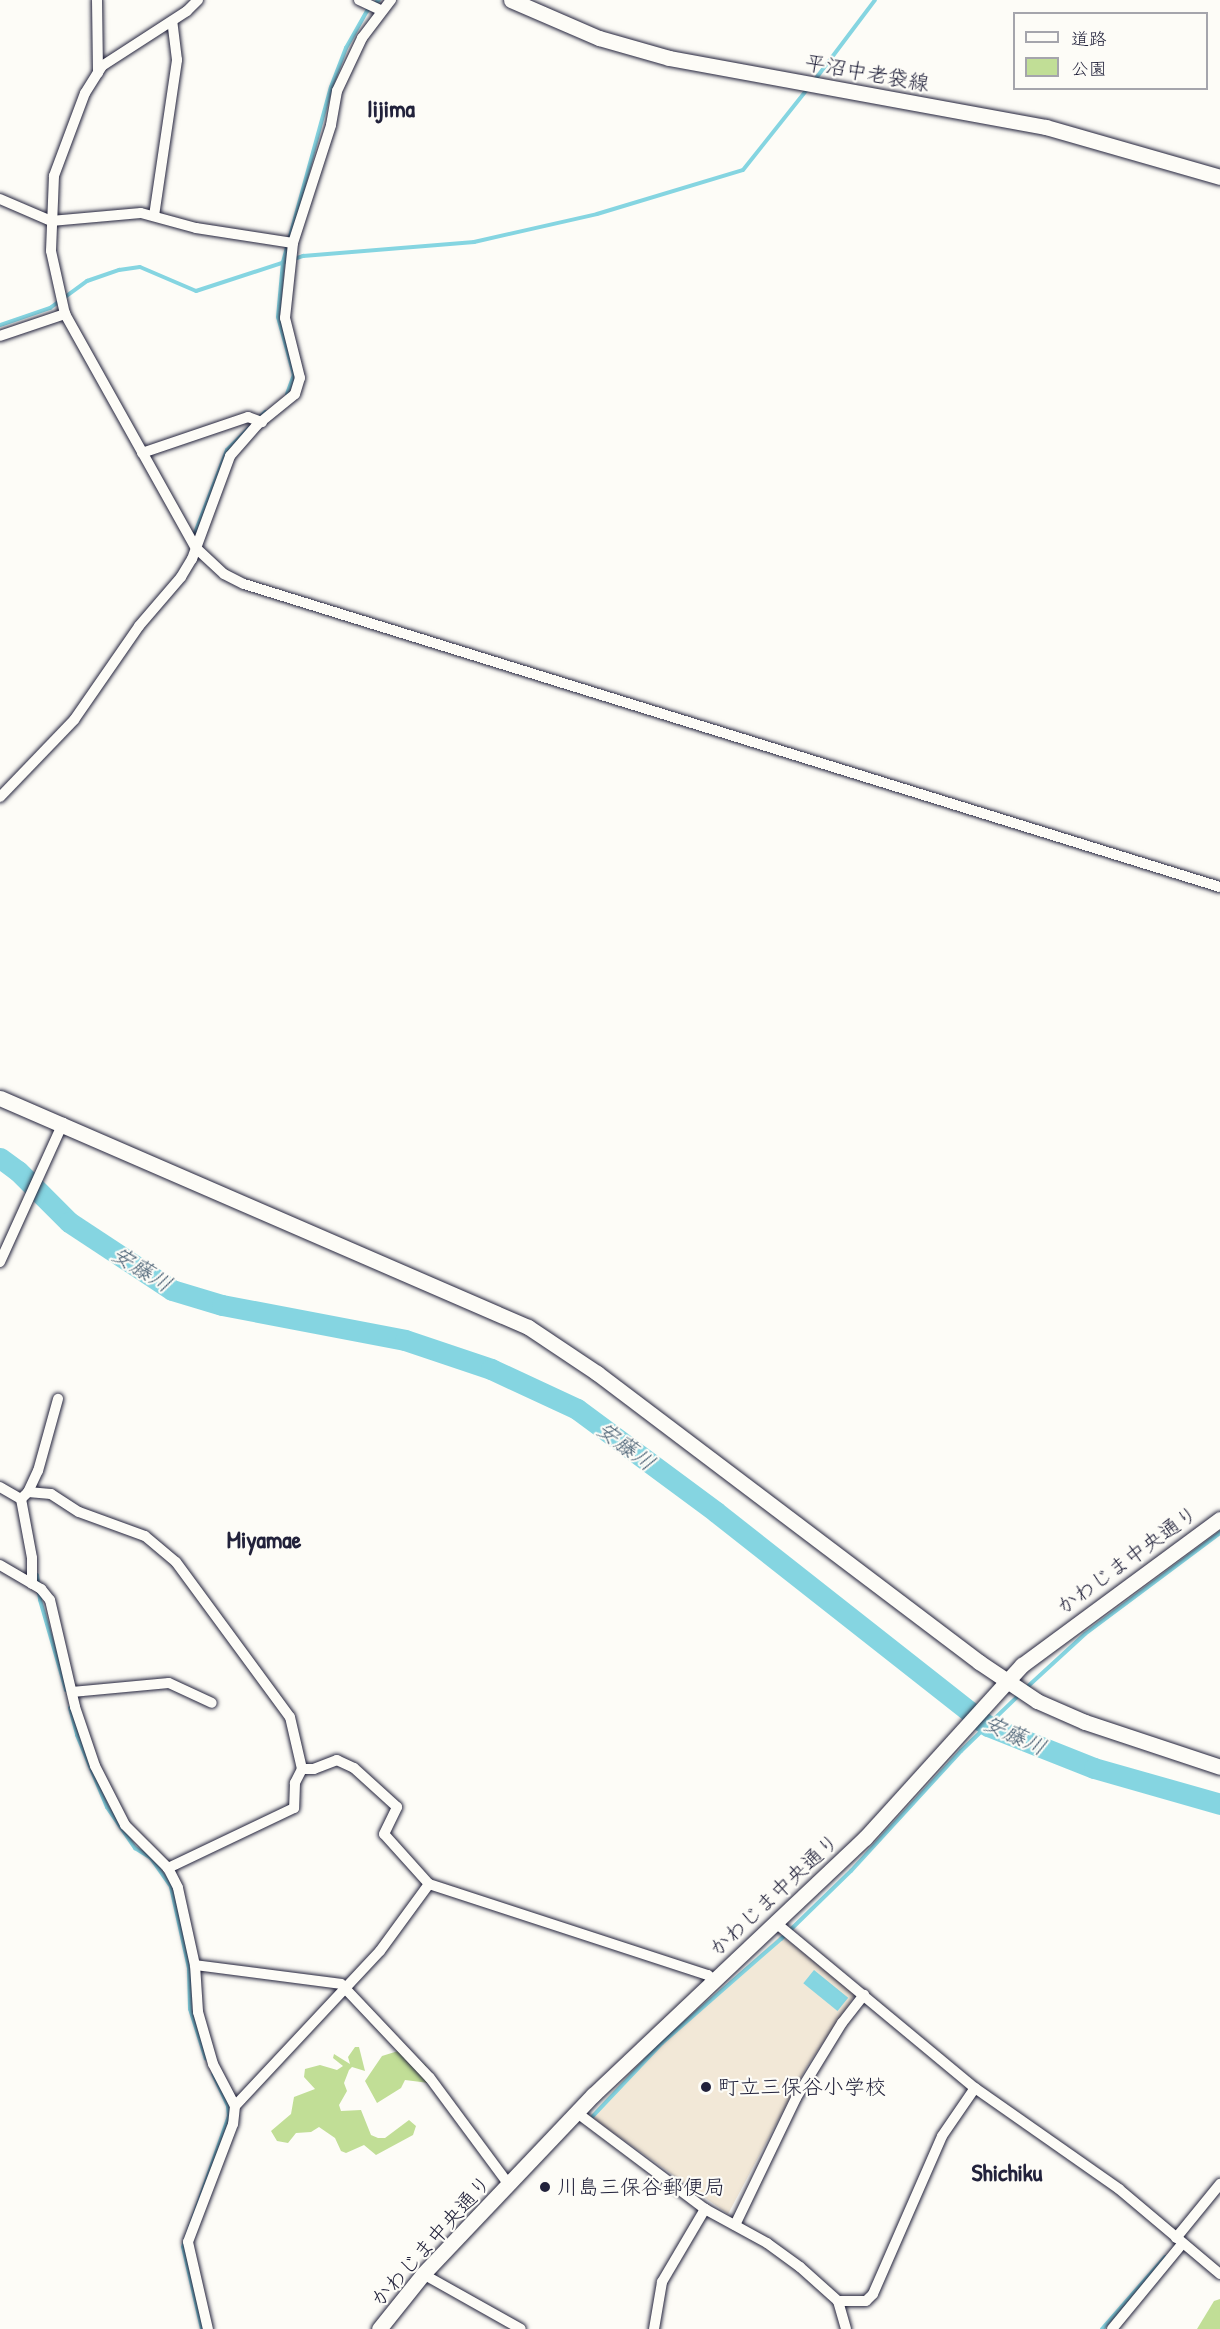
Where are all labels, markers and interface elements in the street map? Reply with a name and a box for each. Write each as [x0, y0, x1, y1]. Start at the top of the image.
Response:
legend [1013, 12, 1208, 90]
text: 道路 [1071, 26, 1107, 51]
street label: 平沼中老袋線 [803, 50, 931, 96]
text: 公園 [1071, 56, 1107, 81]
district label: Iijima [367, 95, 415, 123]
water label: 安藤川 [107, 1240, 177, 1298]
water label: 安藤川 [592, 1416, 660, 1476]
street label: かわじま中央通り [1052, 1500, 1202, 1620]
district label: Miyamae [227, 1526, 301, 1554]
water label: 安藤川 [980, 1709, 1050, 1761]
street label: かわじま中央通り [704, 1828, 844, 1962]
place label: 町立三保谷小学校 [718, 2074, 886, 2100]
marker: 町立三保谷小学校 [699, 2080, 713, 2094]
district label: Shichiku [972, 2159, 1042, 2187]
street label: かわじま中央通り [365, 2170, 497, 2312]
place label: 川島三保谷郵便局 [557, 2174, 725, 2200]
marker: 川島三保谷郵便局 [538, 2180, 552, 2194]

